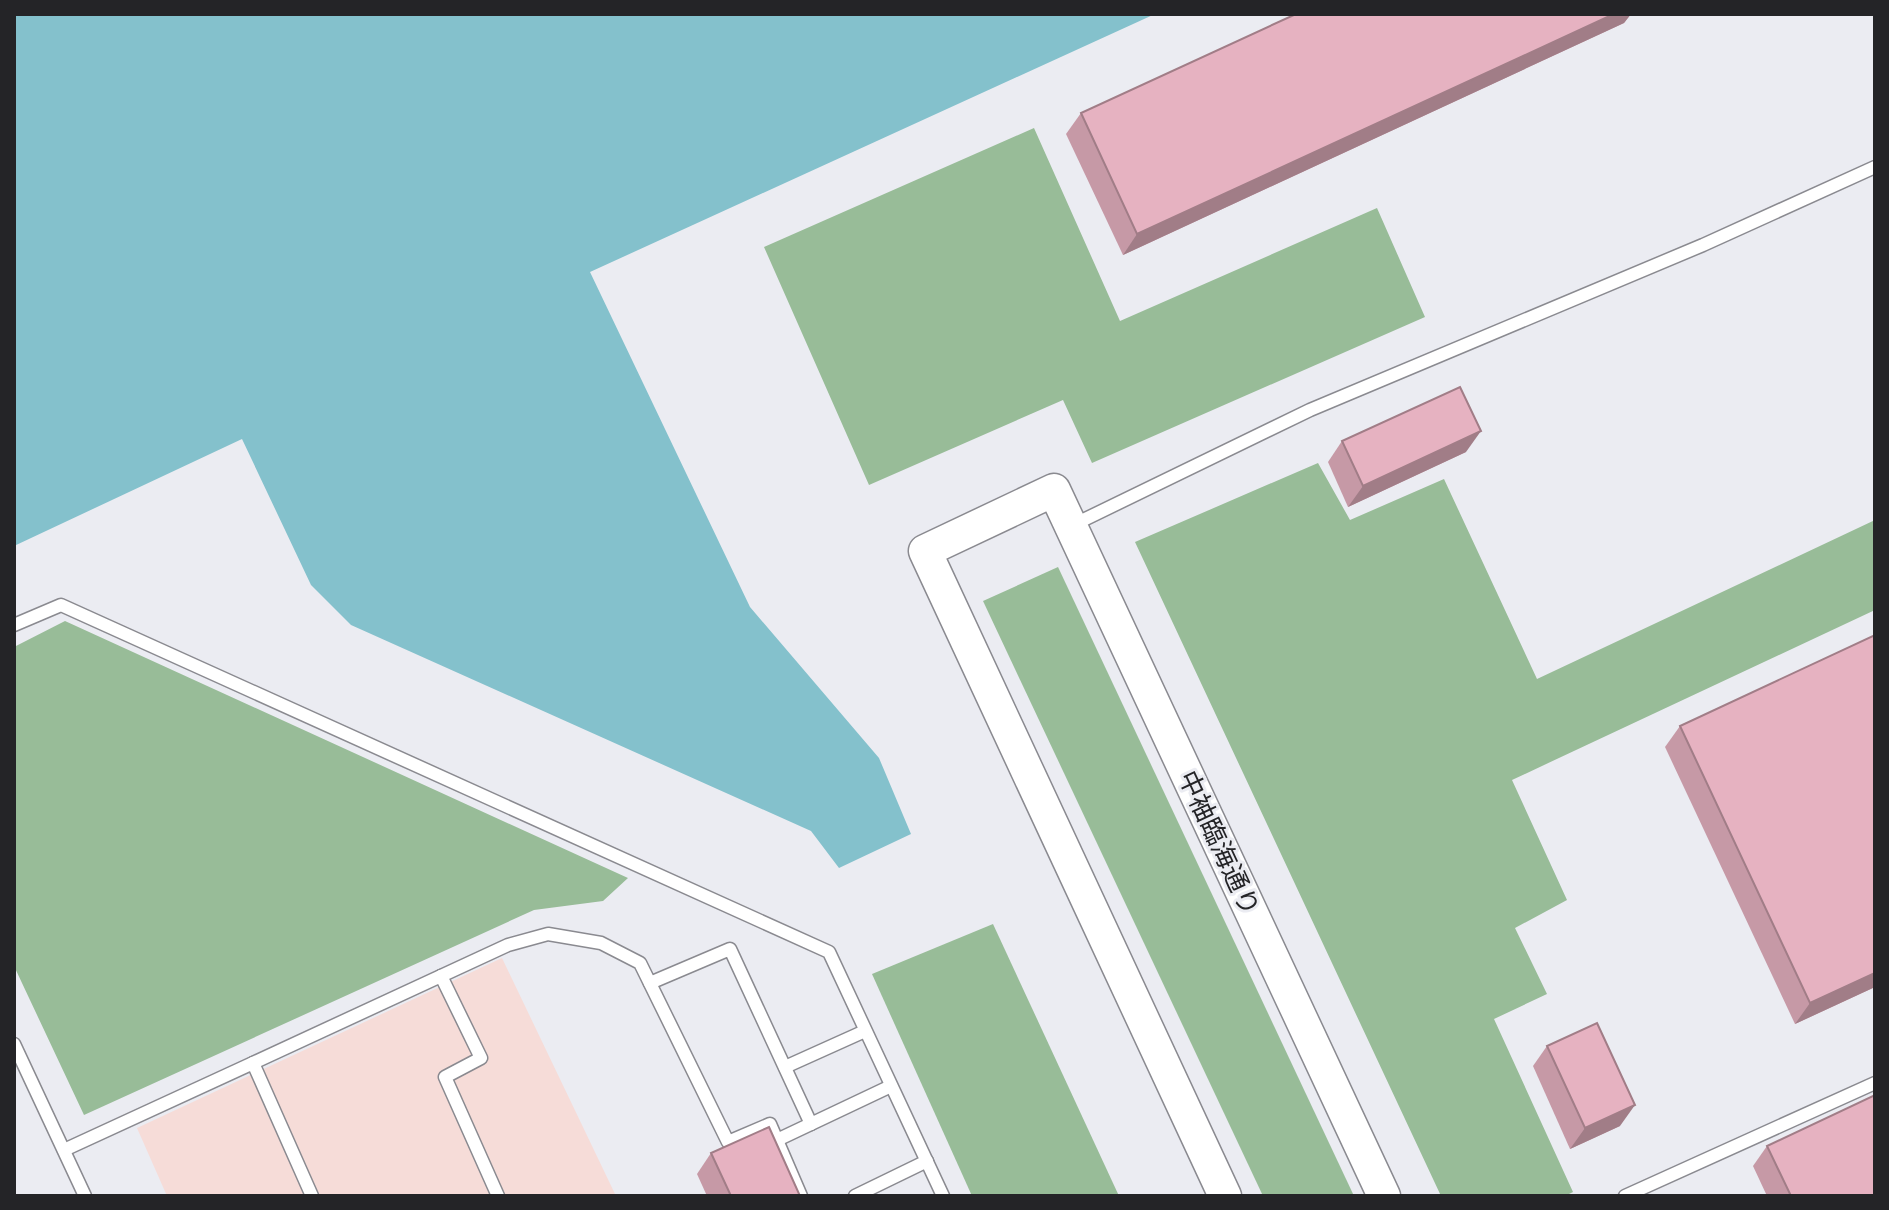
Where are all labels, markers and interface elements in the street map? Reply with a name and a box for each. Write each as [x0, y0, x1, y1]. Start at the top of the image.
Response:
street label: 中袖臨海通り [1172, 763, 1271, 920]

